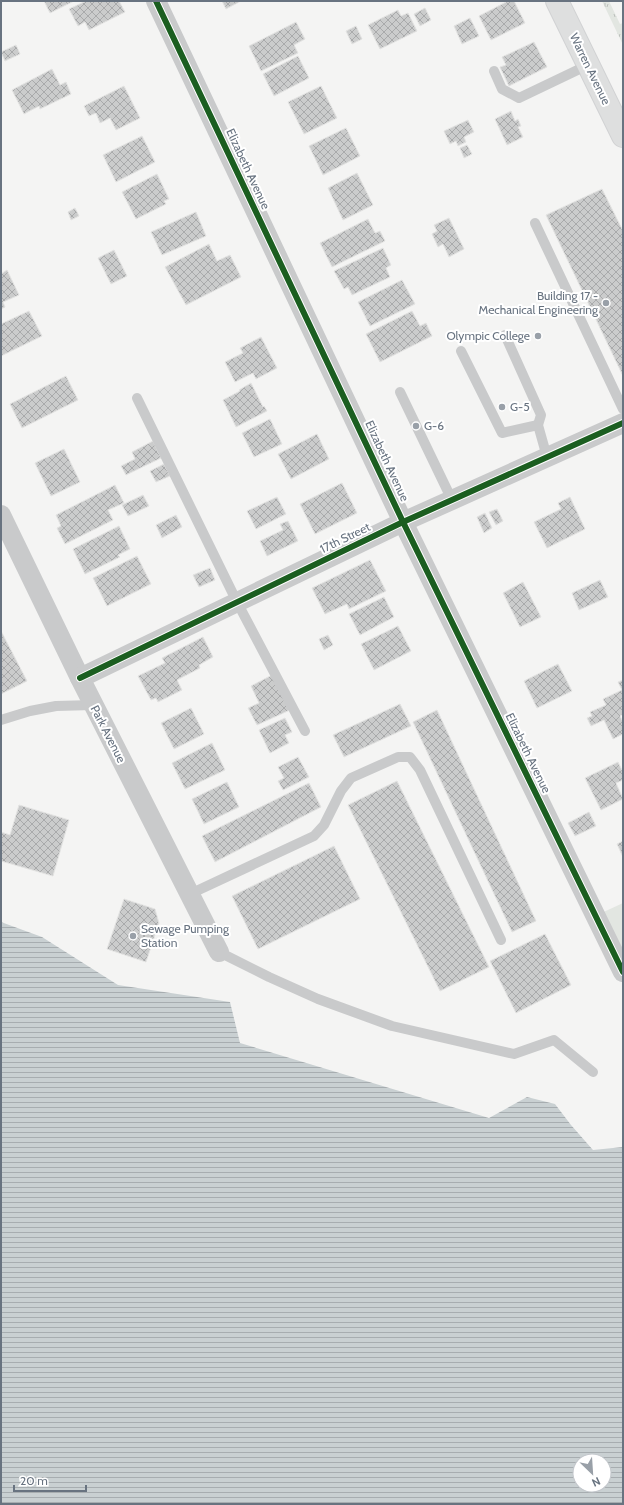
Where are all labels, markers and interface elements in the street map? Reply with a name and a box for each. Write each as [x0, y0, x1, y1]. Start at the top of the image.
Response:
street label: Warren Avenue [567, 31, 614, 107]
street label: Elizabeth Avenue [223, 126, 274, 212]
place label: Building 17 - Mechanical Engineering [479, 288, 599, 317]
marker: Building 17 - Mechanical Engineering [601, 298, 611, 308]
place label: Olympic College [446, 328, 530, 343]
marker: Olympic College [533, 331, 543, 341]
place label: G-5 [510, 399, 530, 414]
marker: G-5 [497, 402, 507, 412]
street label: Elizabeth Avenue [362, 418, 413, 504]
place label: G-6 [424, 418, 444, 433]
marker: G-6 [411, 421, 421, 431]
street label: 17th Street [317, 519, 372, 556]
street label: Park Avenue [88, 703, 129, 765]
street label: Elizabeth Avenue [503, 710, 554, 795]
place label: Sewage Pumping Station [141, 921, 230, 950]
marker: Sewage Pumping Station [128, 931, 138, 941]
north arrow [572, 1453, 612, 1493]
scale bar [14, 1467, 86, 1493]
text: 20 m [20, 1473, 48, 1488]
text: N [590, 1474, 603, 1490]

